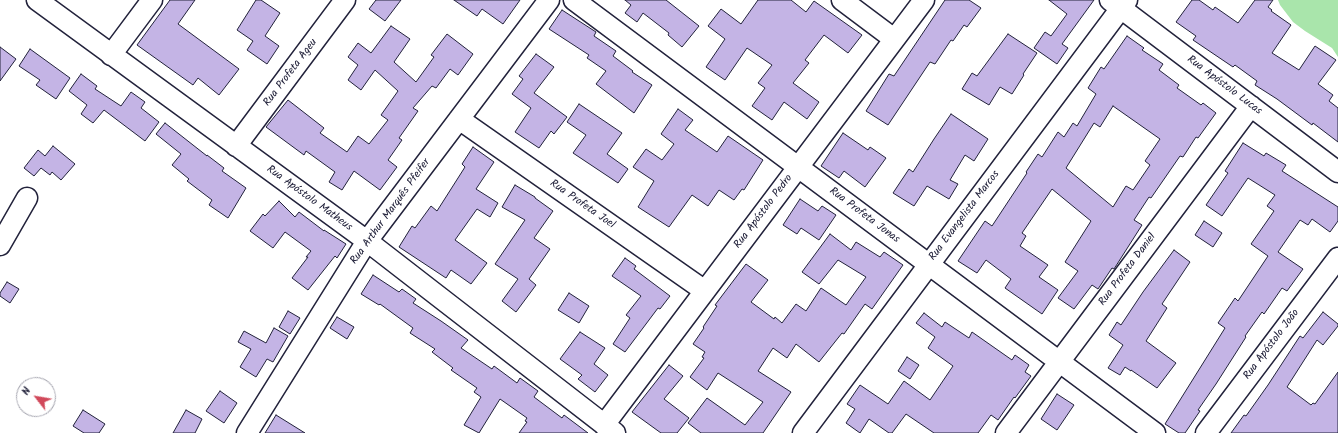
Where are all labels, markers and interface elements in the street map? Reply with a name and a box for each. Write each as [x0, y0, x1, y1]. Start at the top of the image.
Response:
street label: Rua Profeta Ageu [261, 37, 321, 109]
street label: Rua Apóstolo Lucas [1184, 54, 1264, 118]
street label: Rua Arthur Marquês Pfeifer [348, 157, 434, 267]
street label: Rua Apóstolo Matheus [263, 163, 355, 235]
street label: Rua Evangelista Marcos [927, 168, 1003, 264]
street label: Rua Apóstolo Pedro [732, 172, 796, 252]
street label: Rua Profeta Joel [547, 178, 617, 232]
street label: Rua Profeta Jonas [826, 185, 902, 247]
street label: Rua Profeta Daniel [1096, 231, 1160, 309]
street label: Rua Apóstolo João [1241, 307, 1303, 383]
north arrow [16, 377, 56, 417]
text: N [17, 384, 36, 399]

